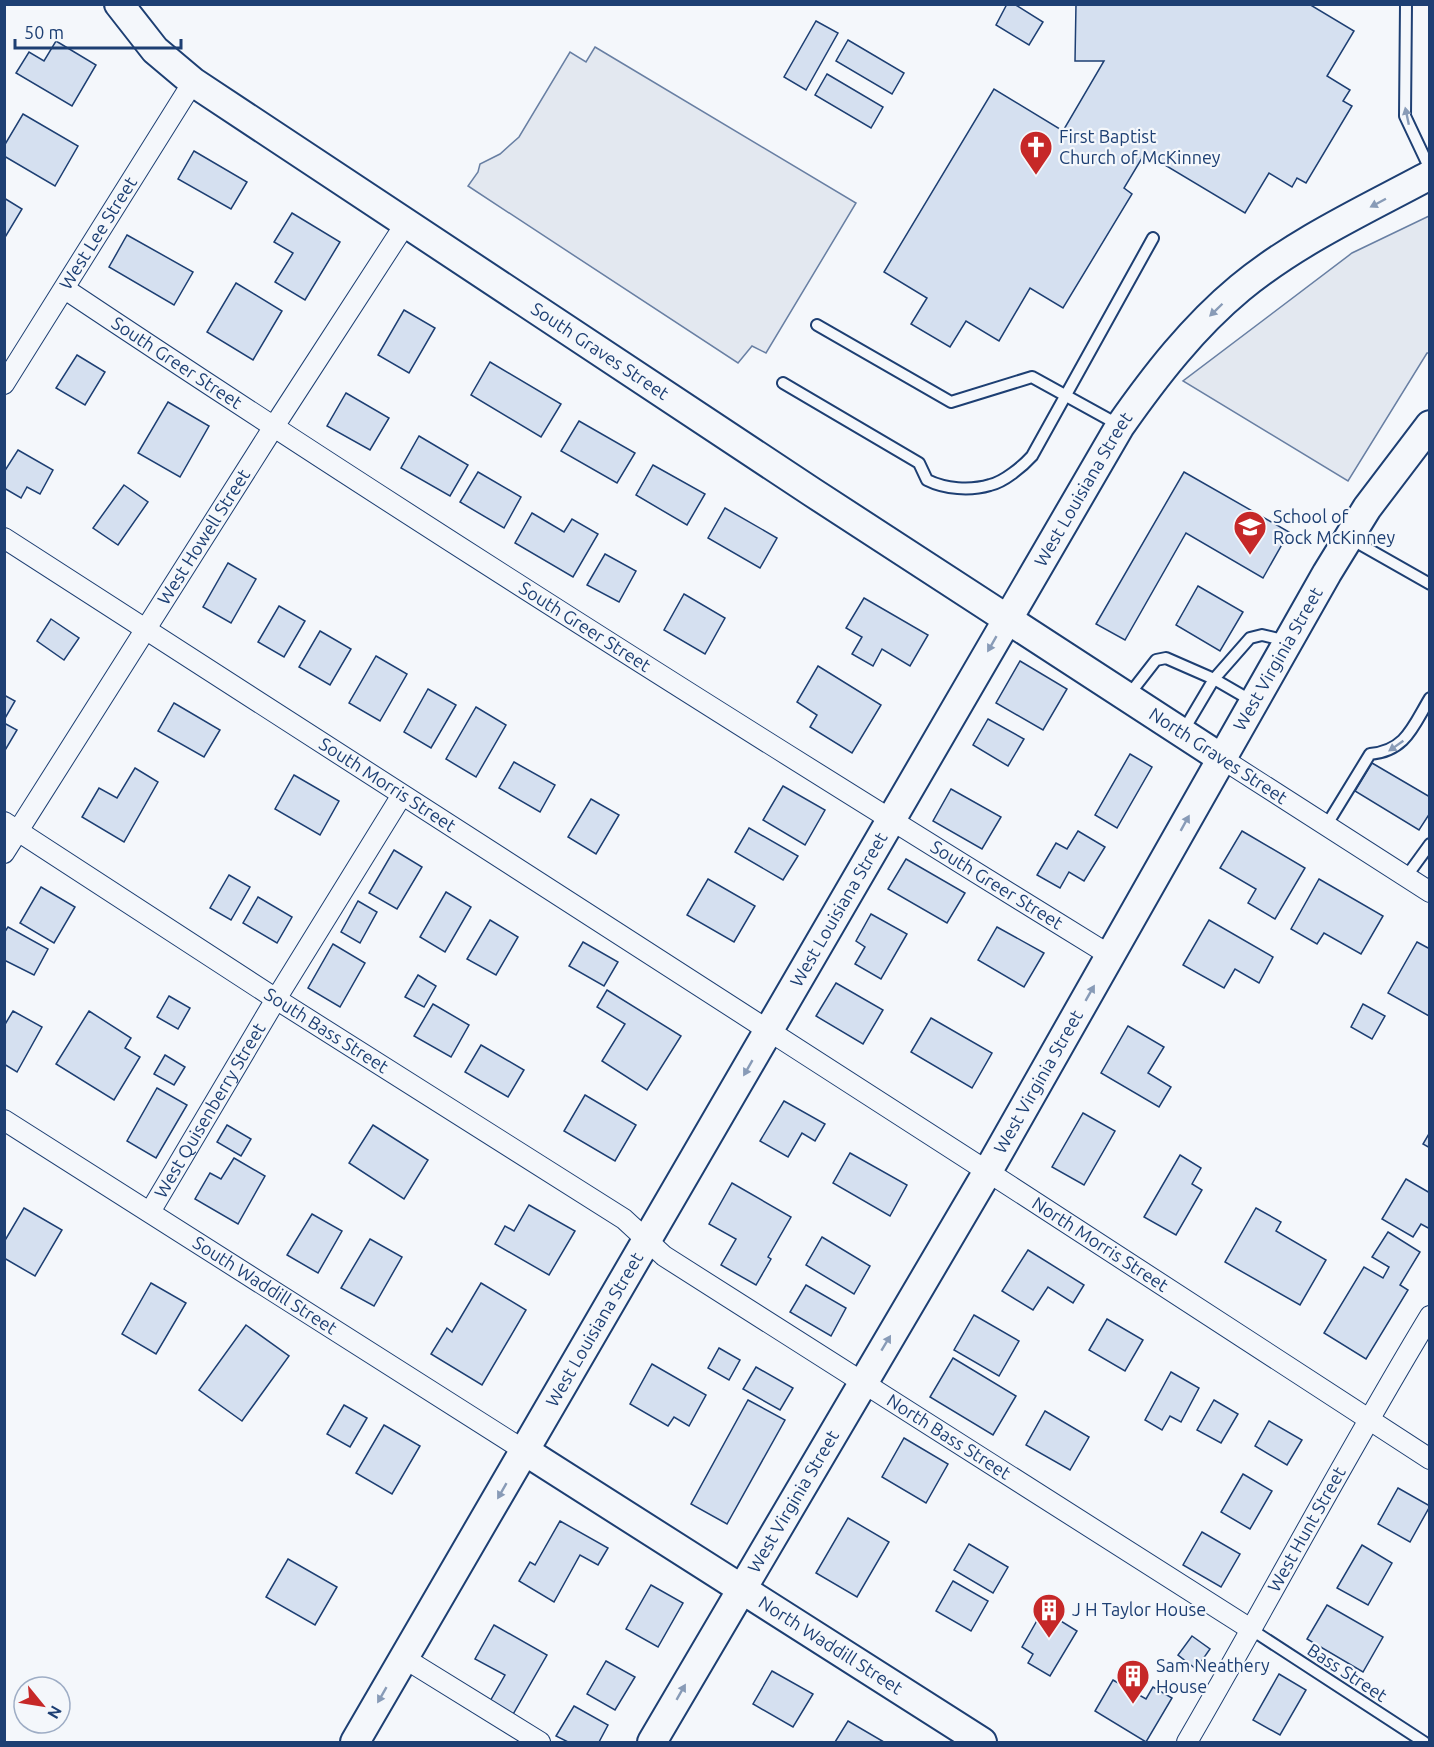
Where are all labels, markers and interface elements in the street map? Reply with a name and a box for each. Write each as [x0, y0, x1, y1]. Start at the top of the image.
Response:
scale bar [15, 12, 182, 50]
text: 50 m [24, 22, 64, 42]
one-way arrow [1402, 106, 1411, 125]
place label: First Baptist Church of McKinney [1059, 126, 1221, 167]
church icon: First Baptist Church of McKinney [1018, 129, 1054, 176]
street label: West Lee Street [55, 173, 140, 292]
one-way arrow [1369, 198, 1386, 207]
street label: South Graves Street [528, 298, 673, 403]
one-way arrow [1209, 303, 1224, 316]
street label: South Greer Street [108, 312, 246, 412]
street label: West Louisiana Street [1030, 408, 1136, 569]
street label: West Howell Street [153, 465, 253, 608]
place label: School of Rock McKinney [1273, 506, 1395, 547]
school or university icon: School of Rock McKinney [1232, 509, 1268, 556]
street label: South Greer Street [516, 577, 655, 675]
street label: West Virginia Street [1229, 583, 1326, 734]
one-way arrow [986, 636, 997, 652]
street label: North Graves Street [1146, 703, 1291, 807]
street label: South Morris Street [316, 733, 460, 835]
one-way arrow [1389, 740, 1405, 752]
one-way arrow [1180, 814, 1190, 831]
street label: West Louisiana Street [785, 828, 891, 990]
street label: South Greer Street [927, 836, 1067, 933]
street label: South Bass Street [261, 983, 392, 1076]
one-way arrow [1085, 984, 1095, 1001]
street label: West Virginia Street [989, 1006, 1086, 1157]
street label: West Quisenberry Street [150, 1019, 269, 1201]
one-way arrow [743, 1060, 753, 1077]
street label: North Morris Street [1029, 1192, 1172, 1295]
street label: South Waddill Street [190, 1232, 341, 1338]
street label: West Louisiana Street [541, 1248, 647, 1410]
one-way arrow [881, 1334, 891, 1351]
street label: North Bass Street [884, 1390, 1015, 1483]
street label: West Virginia Street [743, 1426, 842, 1576]
street label: West Hunt Street [1263, 1463, 1349, 1595]
one-way arrow [497, 1482, 507, 1499]
street label: North Waddill Street [755, 1591, 907, 1698]
building icon: J H Taylor House [1031, 1592, 1067, 1639]
place label: J H Taylor House [1072, 1599, 1206, 1619]
street label: Bass Street [1304, 1639, 1391, 1705]
place label: Sam Neathery House [1156, 1655, 1270, 1696]
building icon: Sam Neathery House [1115, 1658, 1151, 1705]
north arrow [12, 1675, 72, 1735]
one-way arrow [676, 1683, 686, 1700]
one-way arrow [377, 1687, 388, 1703]
text: N [44, 1703, 66, 1722]

